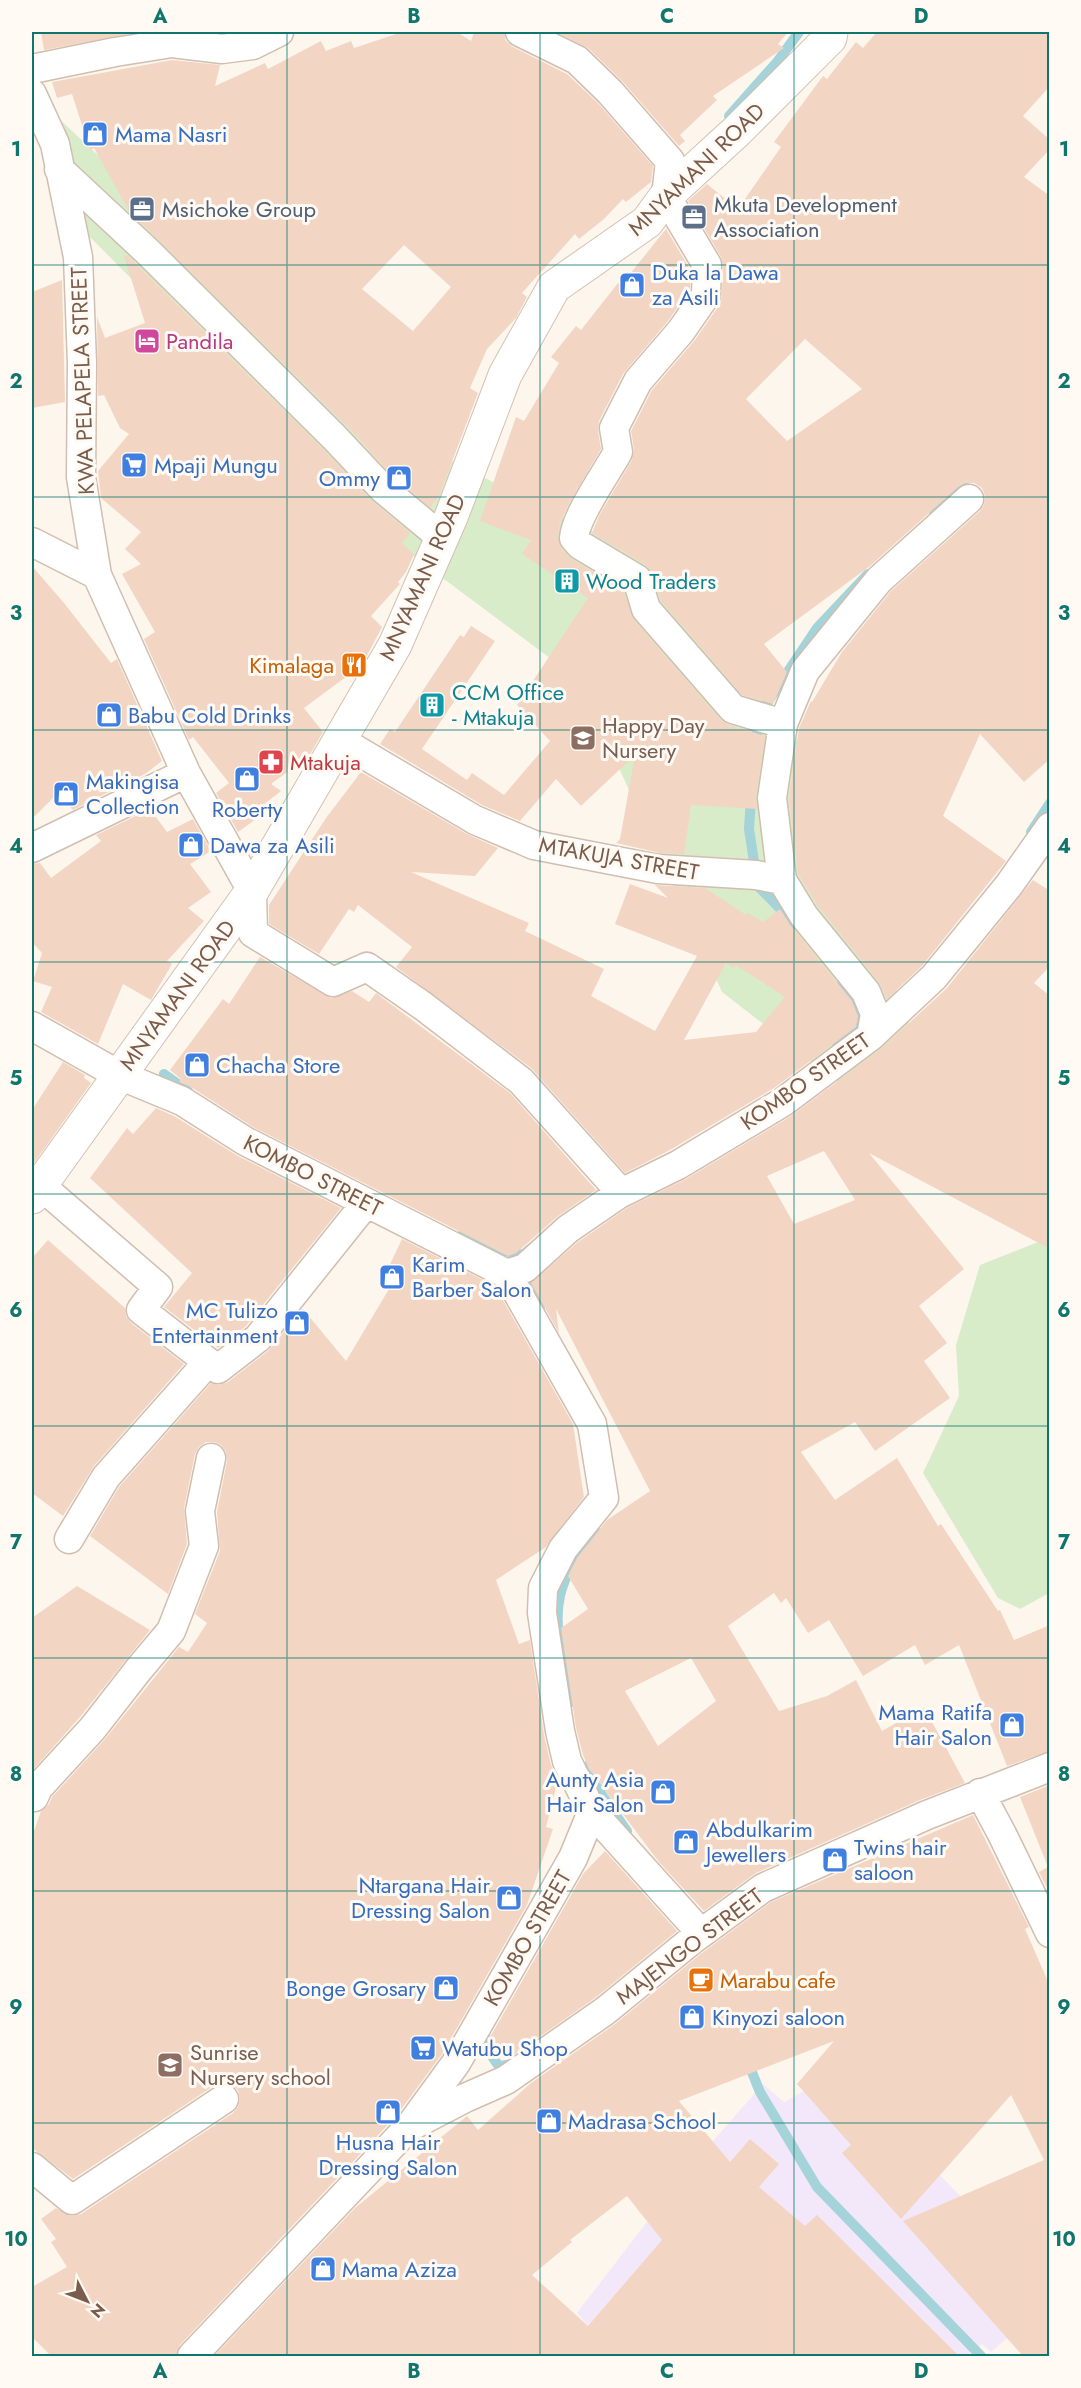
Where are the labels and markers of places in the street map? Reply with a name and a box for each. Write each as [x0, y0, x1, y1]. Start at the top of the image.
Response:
place label: Mama Nasri [115, 118, 228, 150]
shop icon: Mama Nasri [80, 119, 110, 149]
place label: Mkuta Development Association [714, 188, 898, 245]
place label: Msichoke Group [162, 193, 316, 225]
office icon: Msichoke Group [127, 194, 157, 224]
office icon: Mkuta Development Association [679, 202, 709, 232]
place label: Duka la Dawa za Asili [652, 256, 779, 313]
shop icon: Duka la Dawa za Asili [617, 270, 647, 300]
place label: Pandila [166, 325, 233, 357]
hotel icon: Pandila [132, 326, 162, 356]
place label: Mpaji Mungu [154, 449, 278, 481]
supermarket icon: Mpaji Mungu [119, 450, 149, 480]
place label: Ommy [319, 462, 380, 494]
shop icon: Ommy [384, 463, 414, 493]
place label: Wood Traders [586, 565, 716, 597]
building icon: Wood Traders [552, 566, 582, 596]
place label: Kimalaga [249, 649, 334, 681]
restaurant icon: Kimalaga [339, 650, 369, 680]
place label: CCM Office - Mtakuja [452, 676, 564, 733]
building icon: CCM Office - Mtakuja [417, 690, 447, 720]
place label: Babu Cold Drinks [128, 699, 291, 731]
shop icon: Babu Cold Drinks [94, 700, 124, 730]
place label: Happy Day Nursery [602, 709, 705, 766]
school or university icon: Happy Day Nursery [568, 723, 598, 753]
place label: Mtakuja [290, 746, 361, 778]
pharmacy icon: Mtakuja [256, 747, 286, 777]
shop icon: Roberty [232, 764, 262, 794]
place label: Makingisa Collection [86, 765, 180, 822]
shop icon: Makingisa Collection [51, 779, 81, 809]
place label: Roberty [212, 793, 283, 825]
place label: Dawa za Asili [210, 829, 335, 861]
shop icon: Dawa za Asili [176, 830, 206, 860]
place label: Chacha Store [216, 1049, 340, 1081]
shop icon: Chacha Store [182, 1050, 212, 1080]
place label: Karim Barber Salon [412, 1248, 532, 1305]
shop icon: Karim Barber Salon [377, 1262, 407, 1292]
place label: MC Tulizo Entertainment [152, 1294, 279, 1351]
shop icon: MC Tulizo Entertainment [282, 1308, 312, 1338]
place label: Mama Ratifa Hair Salon [878, 1696, 992, 1753]
shop icon: Mama Ratifa Hair Salon [997, 1710, 1027, 1740]
place label: Aunty Asia Hair Salon [546, 1763, 644, 1820]
shop icon: Aunty Asia Hair Salon [648, 1777, 678, 1807]
place label: Abdulkarim Jewellers [703, 1813, 813, 1870]
shop icon: Abdulkarim Jewellers [671, 1827, 701, 1857]
place label: Twins hair saloon [854, 1831, 947, 1888]
shop icon: Twins hair saloon [820, 1845, 850, 1875]
place label: Ntargana Hair Dressing Salon [351, 1869, 490, 1926]
shop icon: Ntargana Hair Dressing Salon [494, 1883, 524, 1913]
place label: Marabu cafe [720, 1964, 836, 1996]
cafe icon: Marabu cafe [686, 1965, 716, 1995]
place label: Bonge Grosary [286, 1972, 426, 2004]
shop icon: Bonge Grosary [431, 1973, 461, 2003]
place label: Kinyozi saloon [712, 2001, 845, 2033]
shop icon: Kinyozi saloon [677, 2002, 707, 2032]
place label: Watubu Shop [442, 2032, 568, 2064]
supermarket icon: Watubu Shop [408, 2033, 438, 2063]
place label: Sunrise Nursery school [190, 2036, 331, 2093]
school or university icon: Sunrise Nursery school [155, 2050, 185, 2080]
shop icon: Husna Hair Dressing Salon [373, 2097, 403, 2127]
place label: Madrasa School [568, 2105, 716, 2137]
shop icon: Madrasa School [534, 2106, 564, 2136]
place label: Husna Hair Dressing Salon [319, 2126, 457, 2183]
place label: Mama Aziza [342, 2253, 457, 2285]
shop icon: Mama Aziza [308, 2254, 338, 2284]

